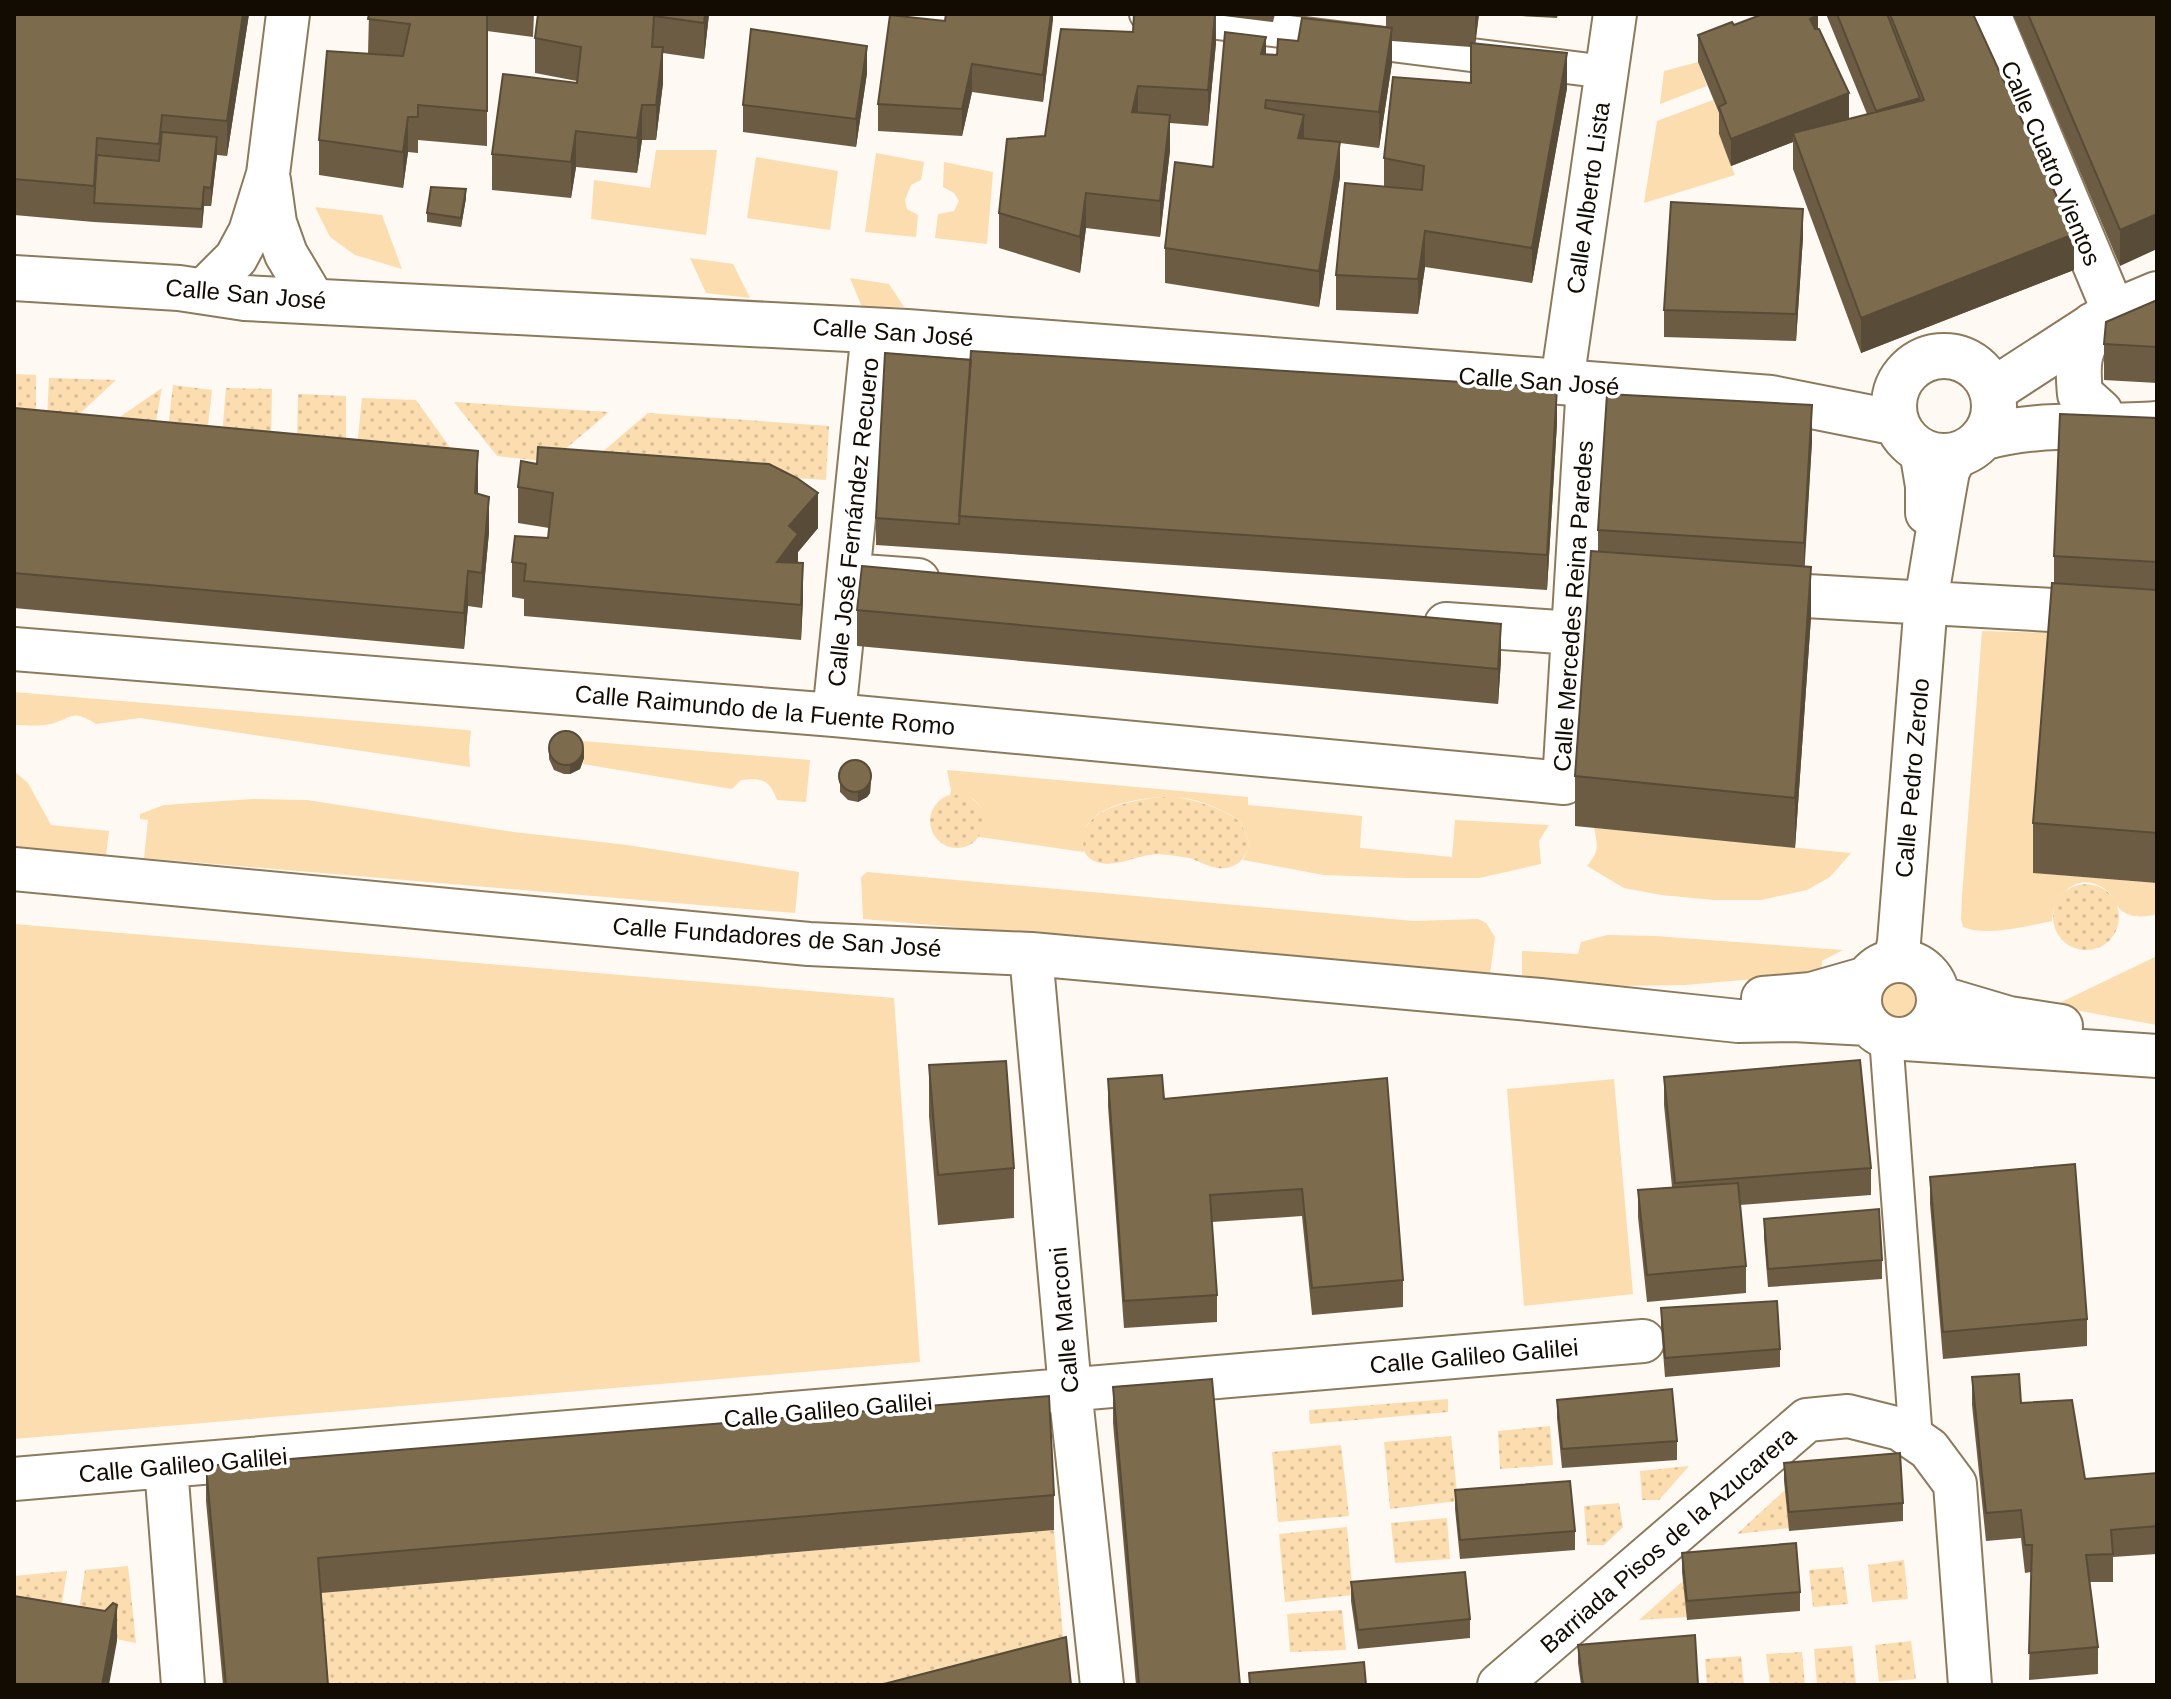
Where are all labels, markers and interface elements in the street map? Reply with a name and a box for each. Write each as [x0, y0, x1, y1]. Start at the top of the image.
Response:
street label: Calle Cuatro Vientos [1996, 57, 2106, 269]
street label: Calle Alberto Lista [1561, 100, 1615, 296]
street label: Calle San José [164, 274, 328, 314]
street label: Calle San José [812, 313, 974, 351]
street label: Calle José Fernández Recuero [822, 356, 884, 688]
street label: Calle San José [1458, 362, 1620, 400]
street label: Calle Mercedes Reina Paredes [1548, 439, 1598, 773]
street label: Calle Pedro Zerolo [1890, 677, 1934, 879]
street label: Calle Raimundo de la Fuente Romo [574, 680, 956, 740]
street label: Calle Fundadores de San José [612, 912, 942, 962]
street label: Calle Marconi [1044, 1246, 1084, 1394]
street label: Calle Galileo Galilei [1369, 1333, 1579, 1379]
street label: Calle Galileo Galilei [723, 1387, 933, 1433]
street label: Barriada Pisos de la Azucarera [1535, 1421, 1802, 1658]
street label: Calle Galileo Galilei [78, 1442, 288, 1488]

